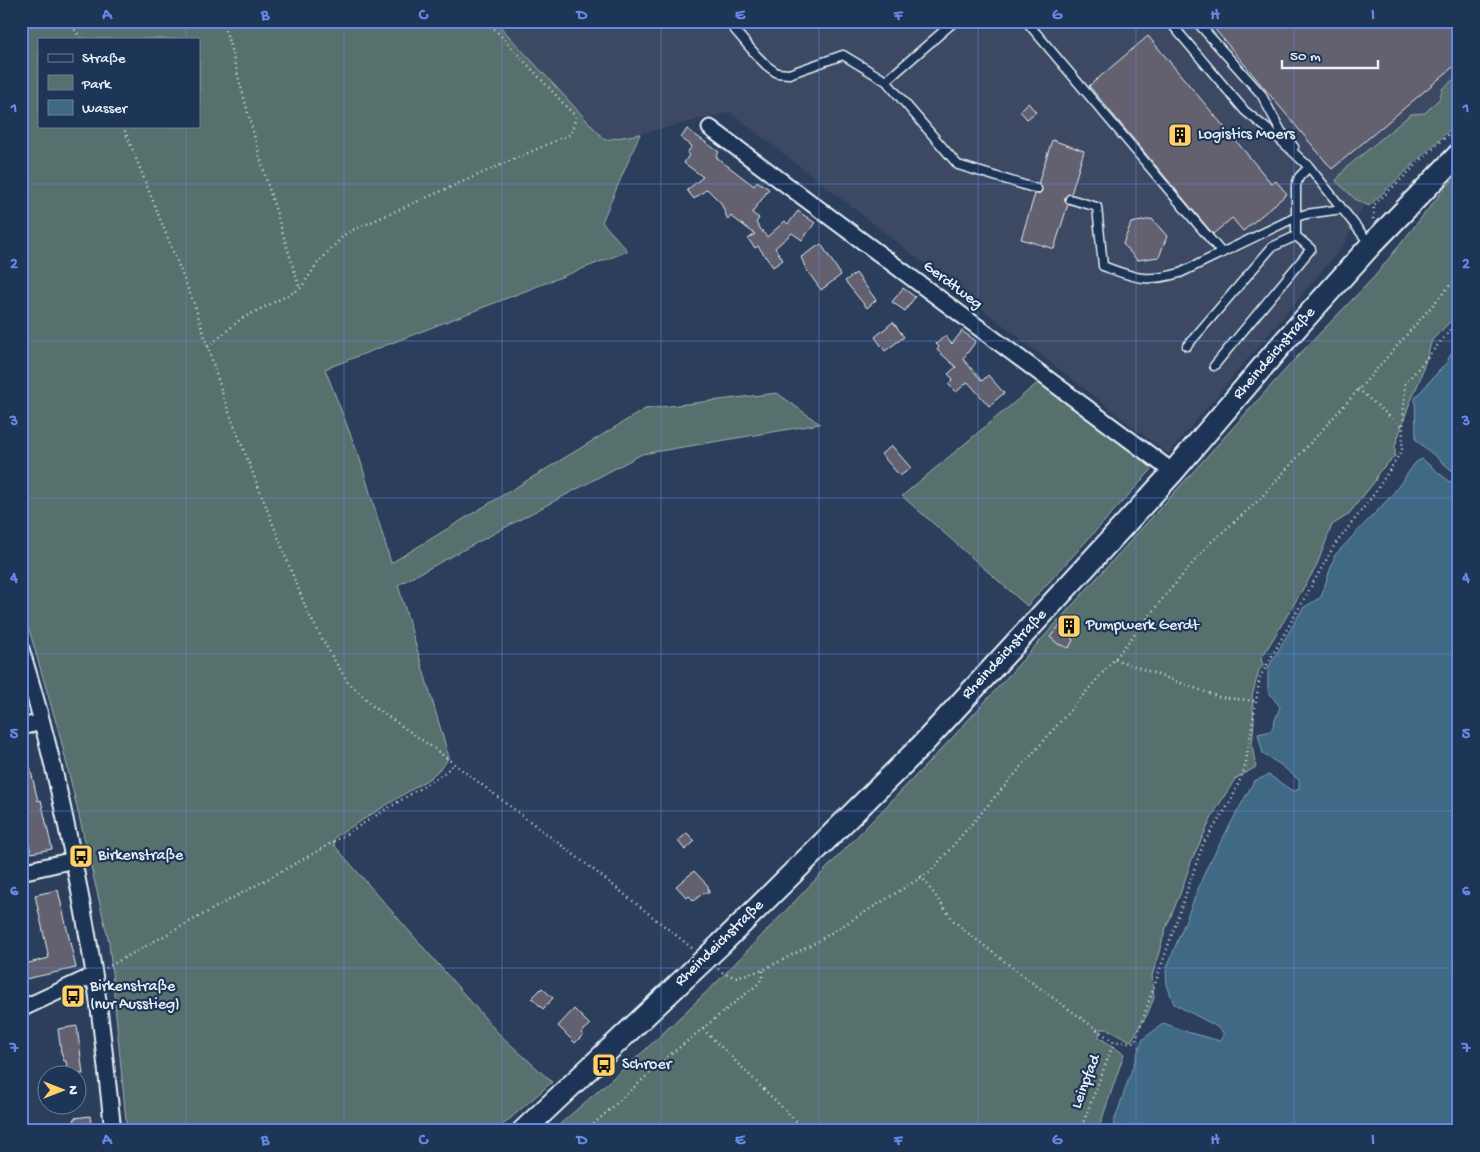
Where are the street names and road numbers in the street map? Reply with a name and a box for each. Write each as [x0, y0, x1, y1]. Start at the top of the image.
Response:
street label: Gerdtweg [918, 257, 986, 315]
street label: Rheindeichstraße [1230, 303, 1321, 404]
street label: Rheindeichstraße [958, 605, 1052, 704]
street label: Rheindeichstraße [672, 896, 769, 991]
street label: Leinpfad [1068, 1051, 1107, 1112]

